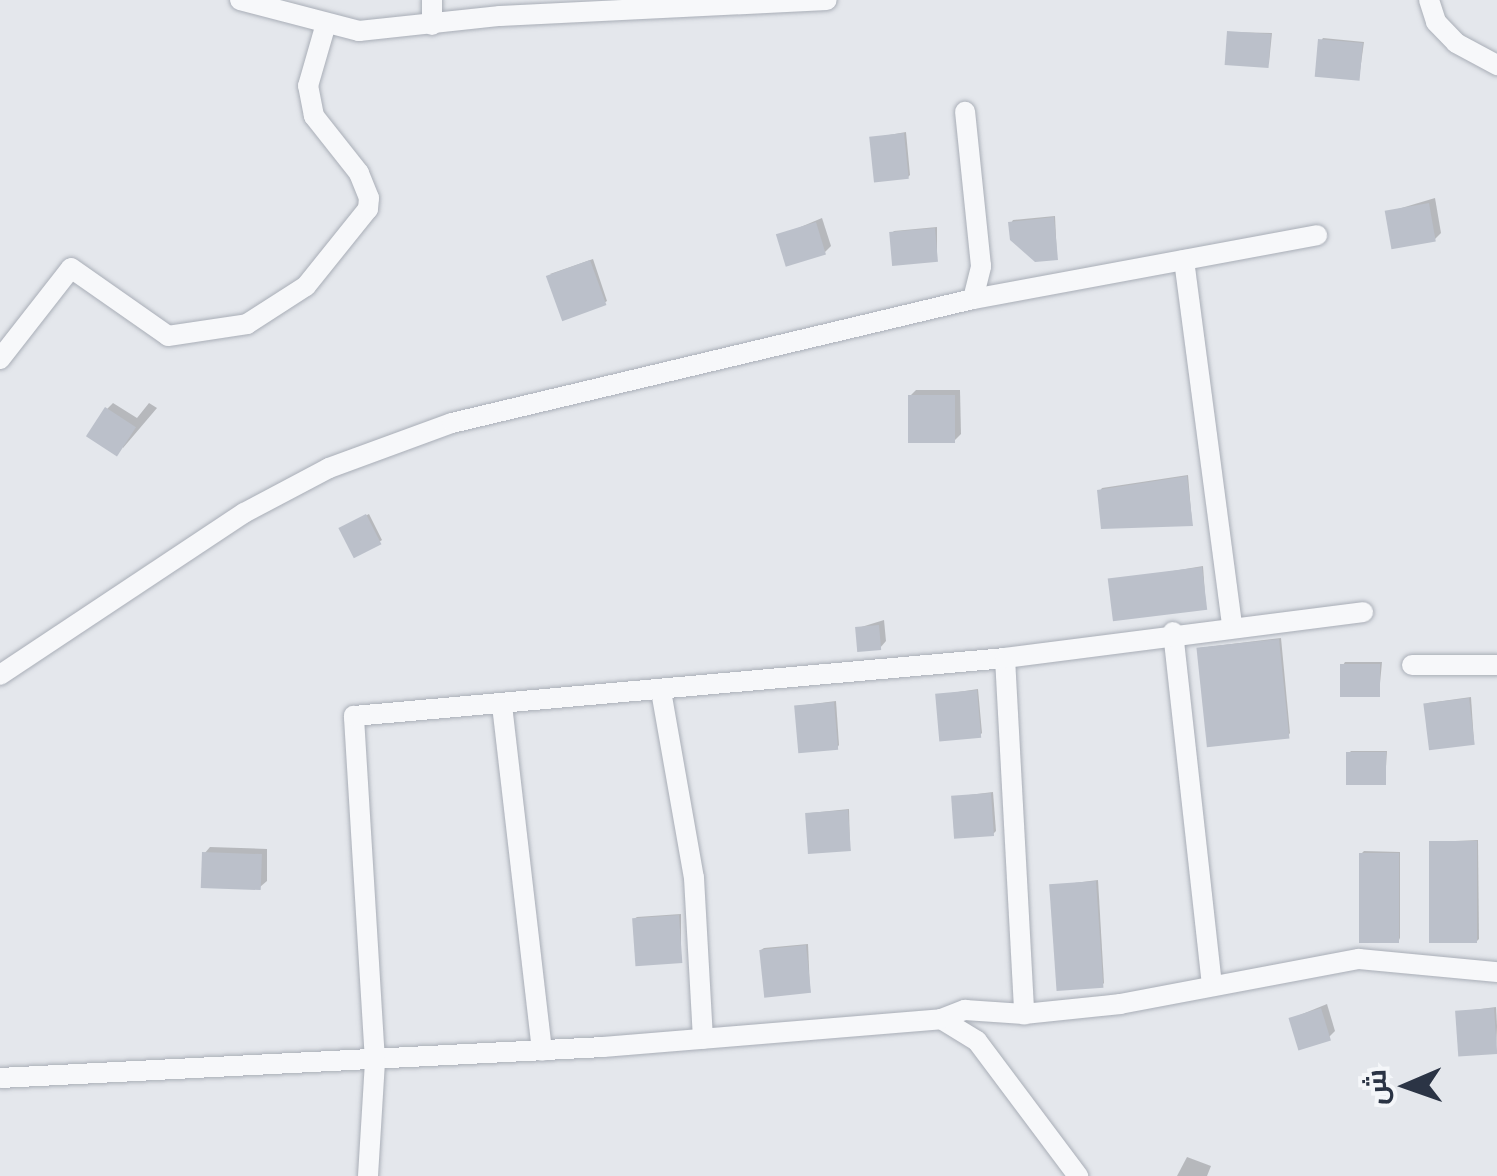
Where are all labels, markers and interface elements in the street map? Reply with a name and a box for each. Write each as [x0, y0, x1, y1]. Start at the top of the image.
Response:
north arrow [1357, 1036, 1457, 1136]
text: ش [1360, 1069, 1393, 1106]

